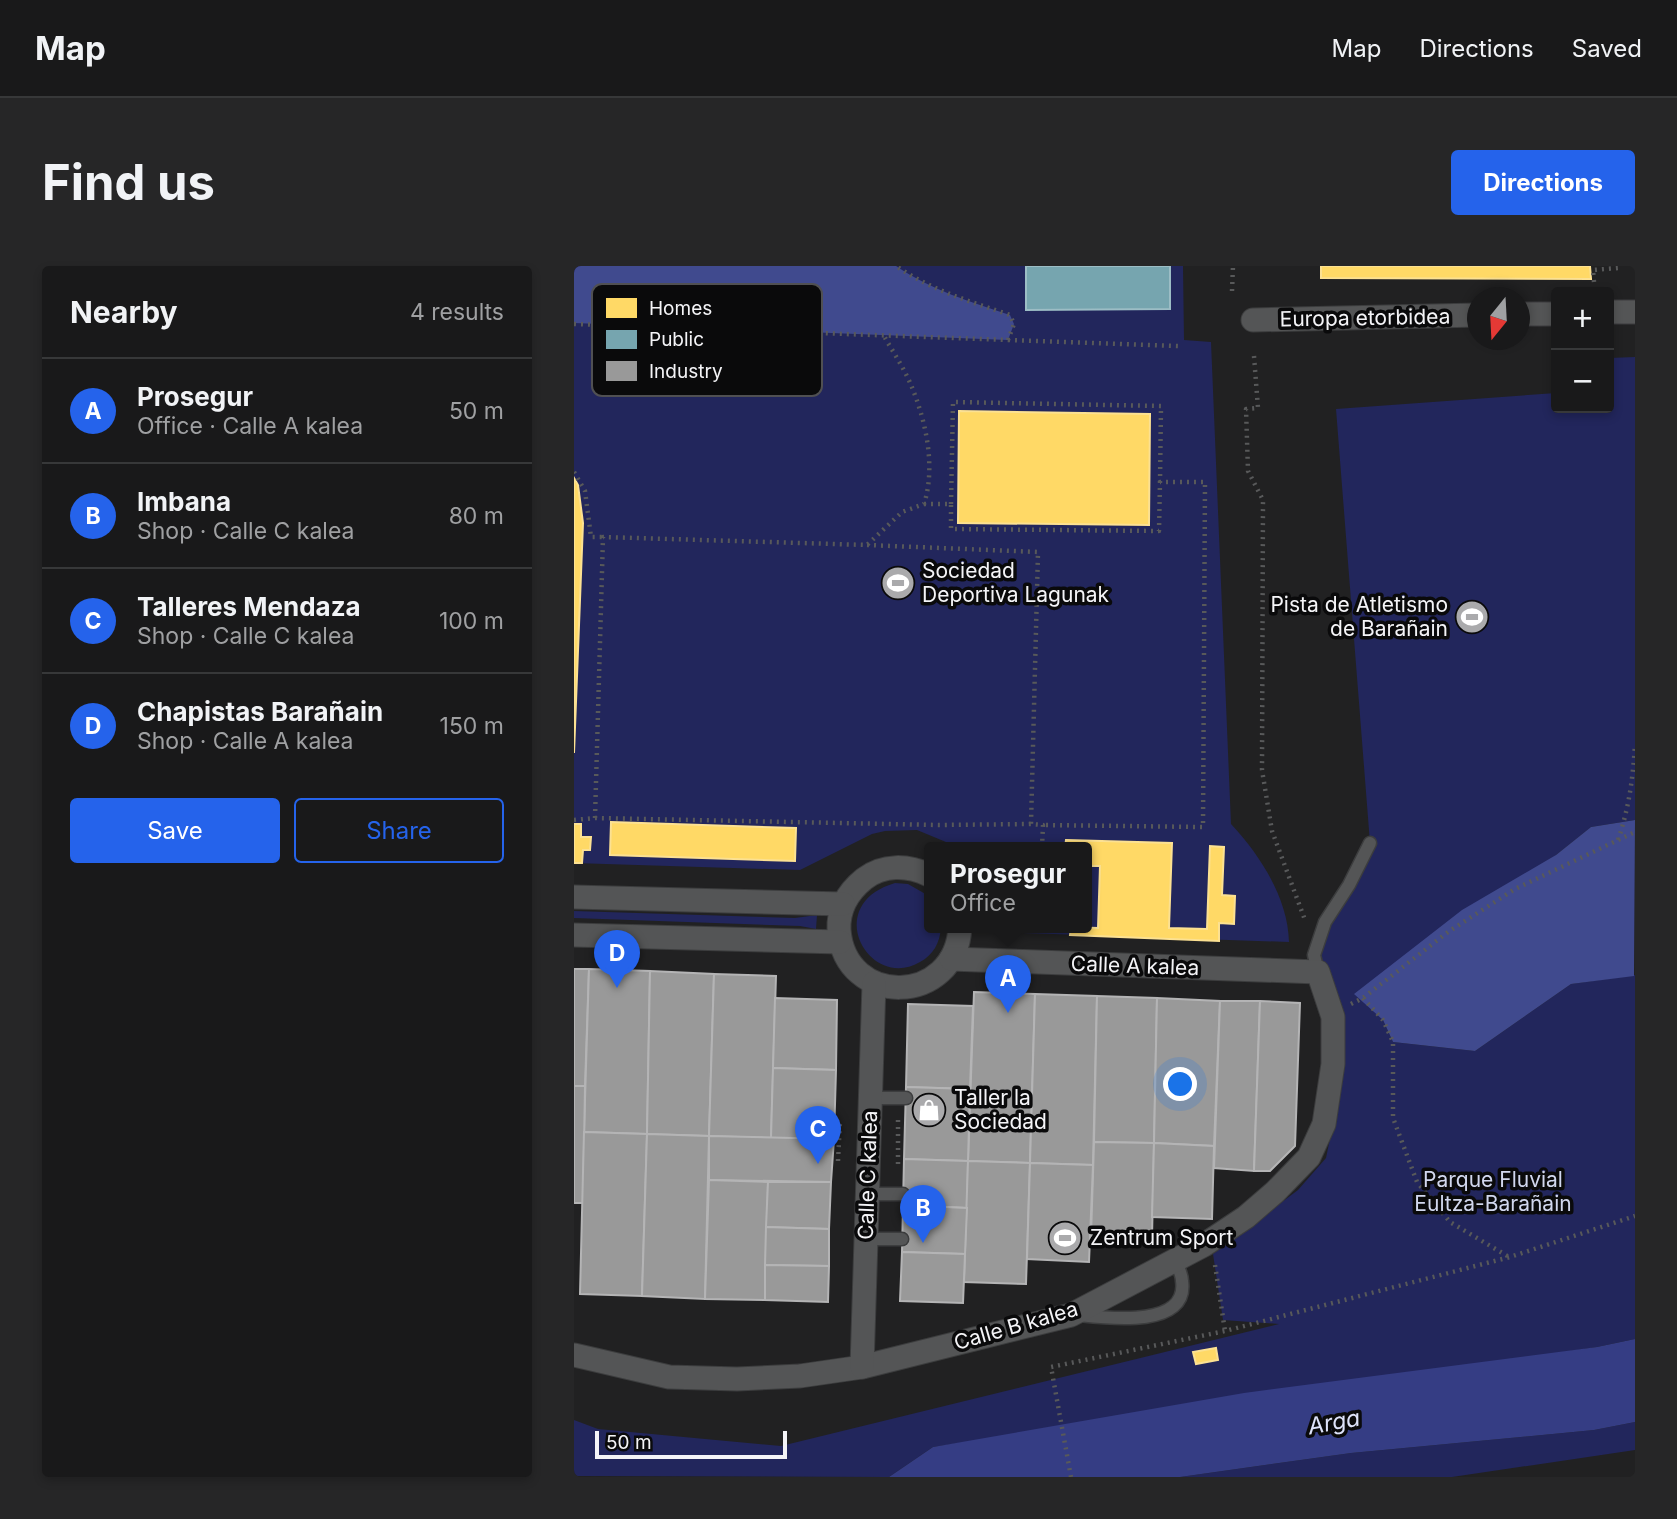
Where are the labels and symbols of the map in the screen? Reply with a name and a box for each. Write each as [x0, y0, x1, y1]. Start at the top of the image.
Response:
legend [592, 284, 822, 396]
north arrow [1467, 287, 1530, 350]
text: Homes [649, 297, 712, 320]
street label: Europa etorbidea [1279, 304, 1451, 331]
text: Public [649, 328, 704, 351]
text: Industry [649, 360, 723, 383]
place label: Sociedad Deportiva Lagunak [922, 558, 1110, 607]
sports icon: Sociedad Deportiva Lagunak [879, 564, 917, 602]
place label: Pista de Atletismo de Barañain [1270, 592, 1448, 641]
sports icon: Pista de Atletismo de Barañain [1453, 598, 1491, 636]
pin: D [594, 930, 640, 988]
street label: Calle A kalea [1070, 951, 1200, 980]
pin: A [985, 955, 1031, 1013]
your location [1163, 1067, 1197, 1101]
place label: Taller la Sociedad [954, 1085, 1047, 1134]
shop icon: Taller la Sociedad [910, 1091, 948, 1129]
pin: C [795, 1106, 841, 1164]
street label: Calle C kalea [853, 1110, 882, 1240]
park label: Parque Fluvial Eultza-Barañain [1414, 1167, 1572, 1216]
pin: B [900, 1185, 946, 1243]
sports icon: Zentrum Sport [1046, 1219, 1084, 1257]
place label: Zentrum Sport [1090, 1225, 1234, 1250]
street label: Calle B kalea [951, 1296, 1081, 1355]
water label: Arga [1305, 1404, 1362, 1441]
scale bar [595, 1428, 788, 1460]

